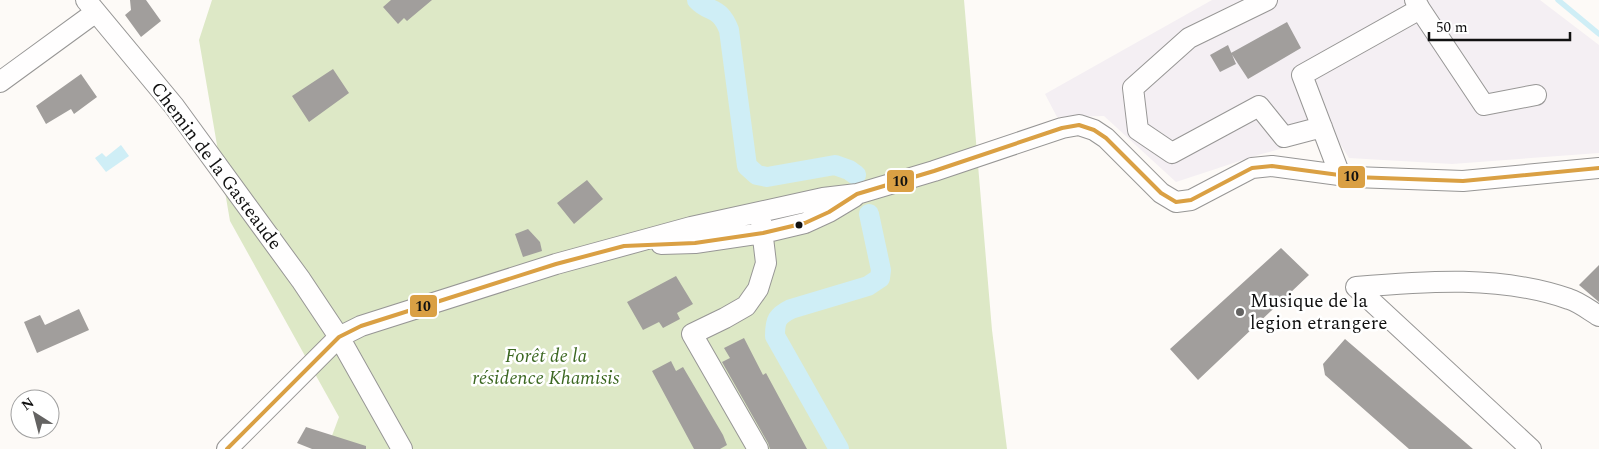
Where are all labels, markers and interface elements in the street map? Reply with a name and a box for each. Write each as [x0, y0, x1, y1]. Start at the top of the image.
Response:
scale bar [1429, 10, 1570, 42]
text: 50 m [1436, 16, 1468, 39]
street label: Chemin de la Gasteaude [143, 76, 289, 256]
line badge: 10 [1337, 165, 1366, 189]
text: 10 [1343, 166, 1359, 187]
line badge: 10 [886, 169, 915, 193]
text: 10 [892, 171, 908, 192]
unlabelled marker [794, 220, 804, 230]
place label: Musique de la legion etrangere [1250, 287, 1387, 338]
line badge: 10 [409, 294, 438, 318]
text: 10 [415, 296, 431, 317]
marker: Musique de la legion etrangere [1234, 306, 1246, 318]
park label: Forêt de la résidence Khamisis [473, 342, 620, 393]
north arrow [10, 389, 60, 439]
text: N [17, 392, 38, 416]

